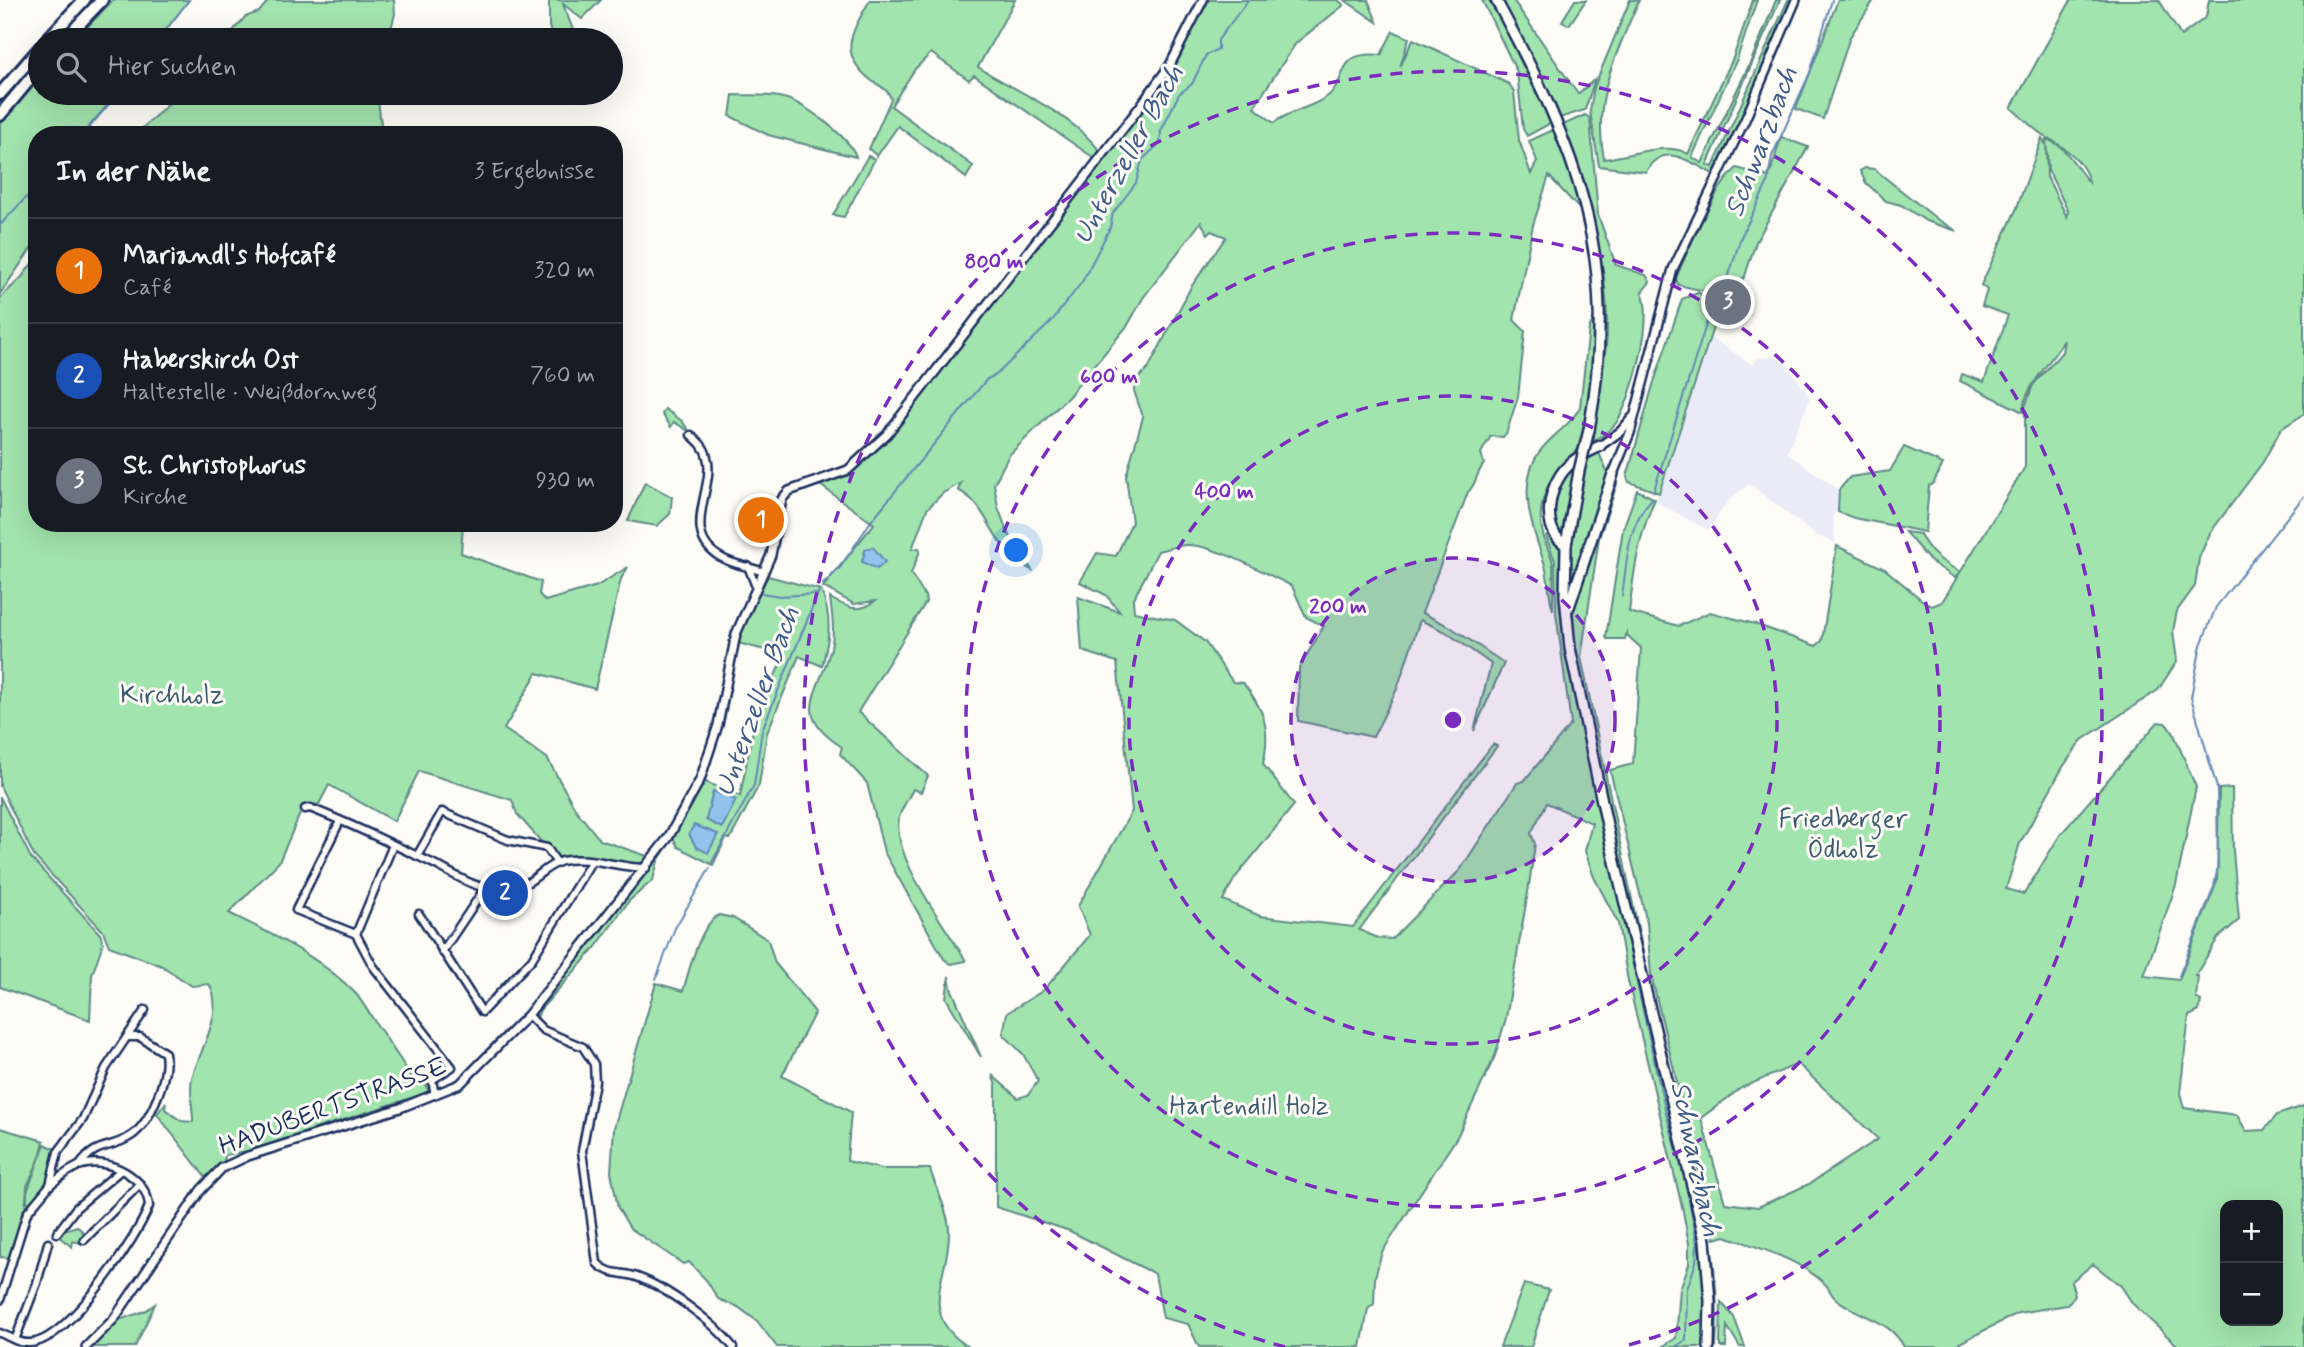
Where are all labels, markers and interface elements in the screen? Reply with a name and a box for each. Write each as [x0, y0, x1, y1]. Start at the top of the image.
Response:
search box [28, 28, 623, 105]
icon: search [52, 48, 90, 86]
text: Hier suchen [108, 50, 236, 84]
water label: Unterzeller Bach [1065, 59, 1193, 251]
water label: Schwarzbach [1717, 62, 1807, 222]
text: In der Nähe [56, 152, 211, 191]
text: 3 Ergebnisse [474, 157, 595, 187]
text: Mariandl's Hofcafé [123, 239, 336, 273]
text: 800 m [965, 248, 1024, 276]
text: 1 [74, 256, 84, 286]
text: 320 m [534, 256, 595, 286]
text: Café [123, 273, 172, 303]
pin: 3 [1705, 276, 1751, 328]
text: Haberskirch Ost [123, 344, 299, 378]
text: 2 [73, 361, 85, 391]
text: 760 m [530, 361, 595, 391]
text: 600 m [1080, 363, 1138, 391]
text: Haltestelle · Weißdornweg [123, 378, 378, 408]
text: St. Christophorus [123, 449, 306, 483]
text: 3 [74, 466, 84, 496]
text: 930 m [536, 466, 595, 496]
text: 400 m [1194, 478, 1254, 506]
text: Kirche [123, 483, 188, 513]
pin: 1 [738, 494, 784, 546]
your location [999, 533, 1033, 567]
text: 200 m [1309, 593, 1367, 621]
water label: Unterzeller Bach [707, 602, 809, 802]
park label: Kirchholz [120, 679, 224, 713]
centre of rings [1441, 708, 1465, 732]
park label: Friedberger Ödholz [1779, 803, 1908, 867]
pin: 2 [482, 867, 528, 919]
street label: HADUBERTSTRASSE [214, 1050, 452, 1164]
water label: Schwarzbach [1661, 1078, 1729, 1240]
park label: Hartendill Holz [1169, 1090, 1329, 1124]
map controls [2220, 1200, 2283, 1326]
button: + [2220, 1200, 2283, 1263]
button: − [2220, 1263, 2283, 1326]

